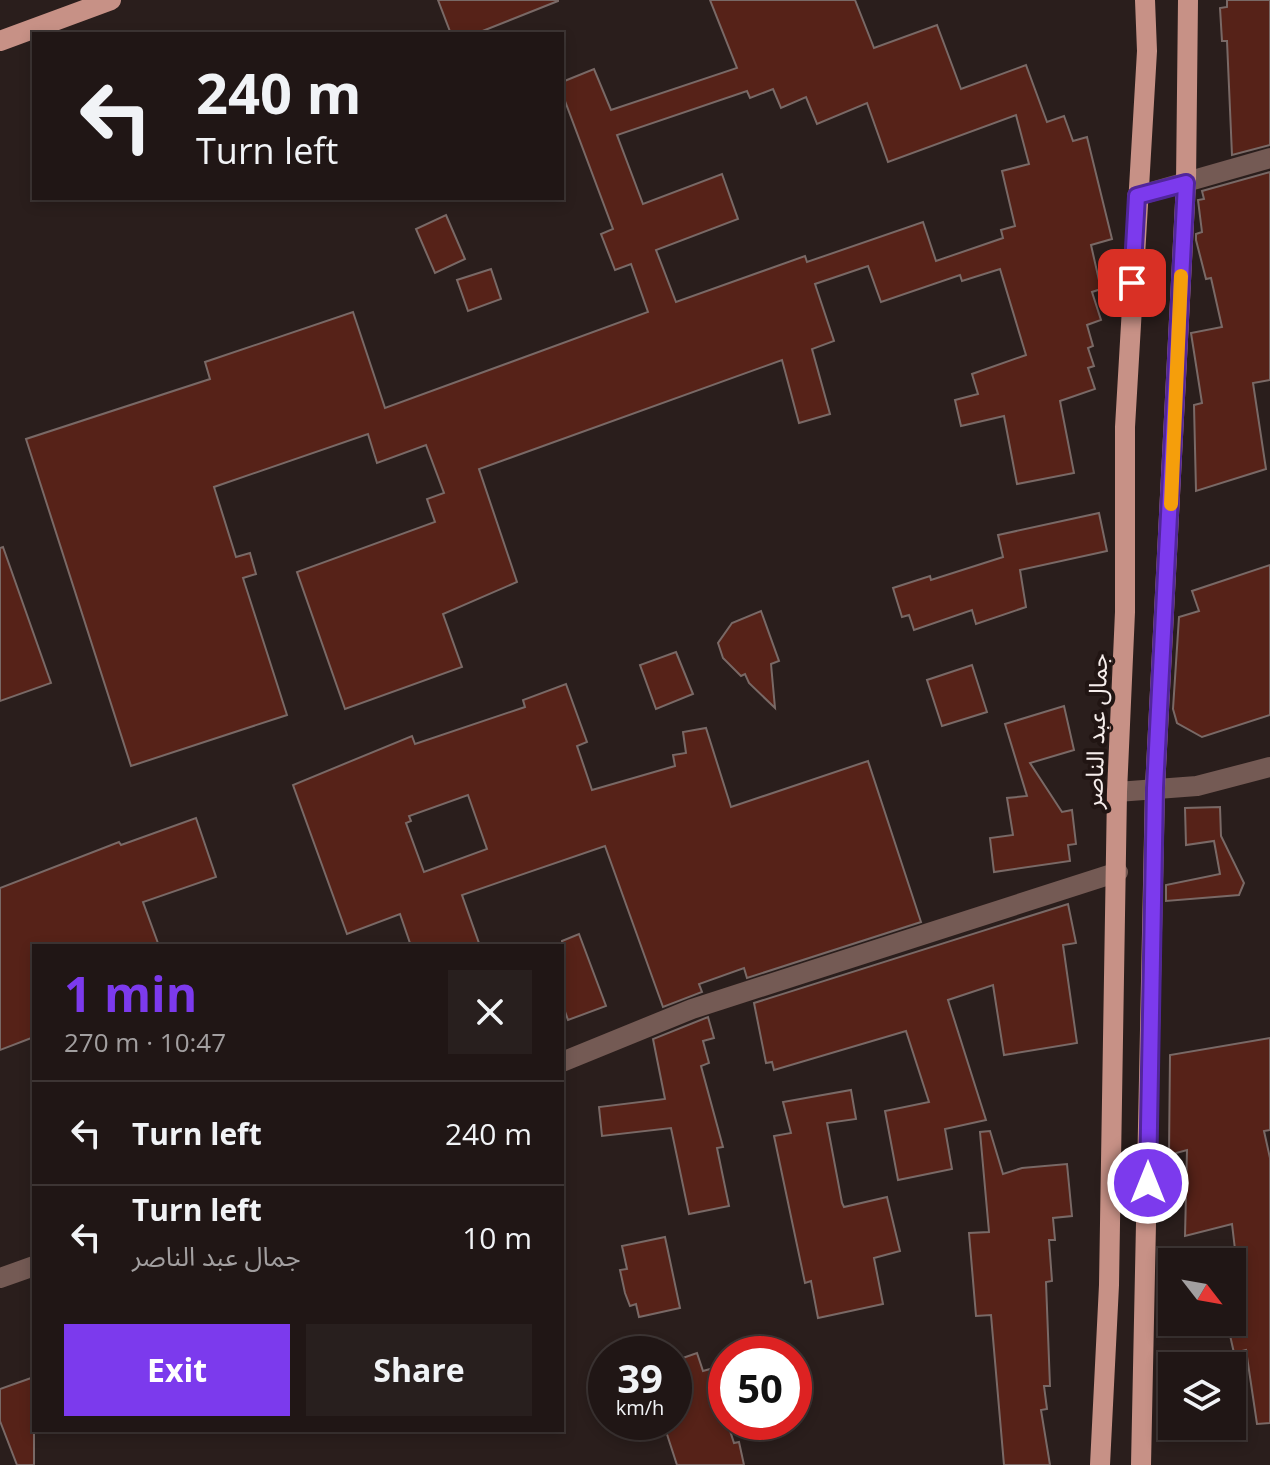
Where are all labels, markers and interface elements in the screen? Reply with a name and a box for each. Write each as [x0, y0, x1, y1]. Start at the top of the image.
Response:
text: 240 m [196, 54, 362, 130]
icon: left [64, 64, 168, 168]
text: Turn left [196, 126, 338, 175]
pin [1098, 249, 1166, 317]
icon: arrive [1110, 261, 1154, 305]
street label: جمال عبد الناصر [1076, 653, 1114, 810]
text: 1 min [64, 961, 197, 1026]
button: close [448, 970, 532, 1054]
text: 270 m · 10:47 [64, 1024, 226, 1060]
icon: left [64, 1111, 108, 1155]
text: Turn left [132, 1113, 262, 1154]
text: 240 m [445, 1113, 532, 1154]
position arrow [1106, 1141, 1190, 1225]
text: Turn left [132, 1189, 262, 1230]
icon: left [64, 1215, 108, 1259]
text: 10 m [462, 1217, 532, 1258]
text: جمال عبد الناصر [132, 1238, 301, 1274]
north arrow [1158, 1248, 1246, 1336]
map controls [1158, 1248, 1246, 1440]
button: Exit [64, 1324, 290, 1416]
button: Share [306, 1324, 532, 1416]
speed limit sign: 50 [708, 1336, 812, 1440]
text: 39 [617, 1350, 663, 1405]
button: layers [1158, 1352, 1246, 1440]
text: km/h [616, 1394, 664, 1421]

